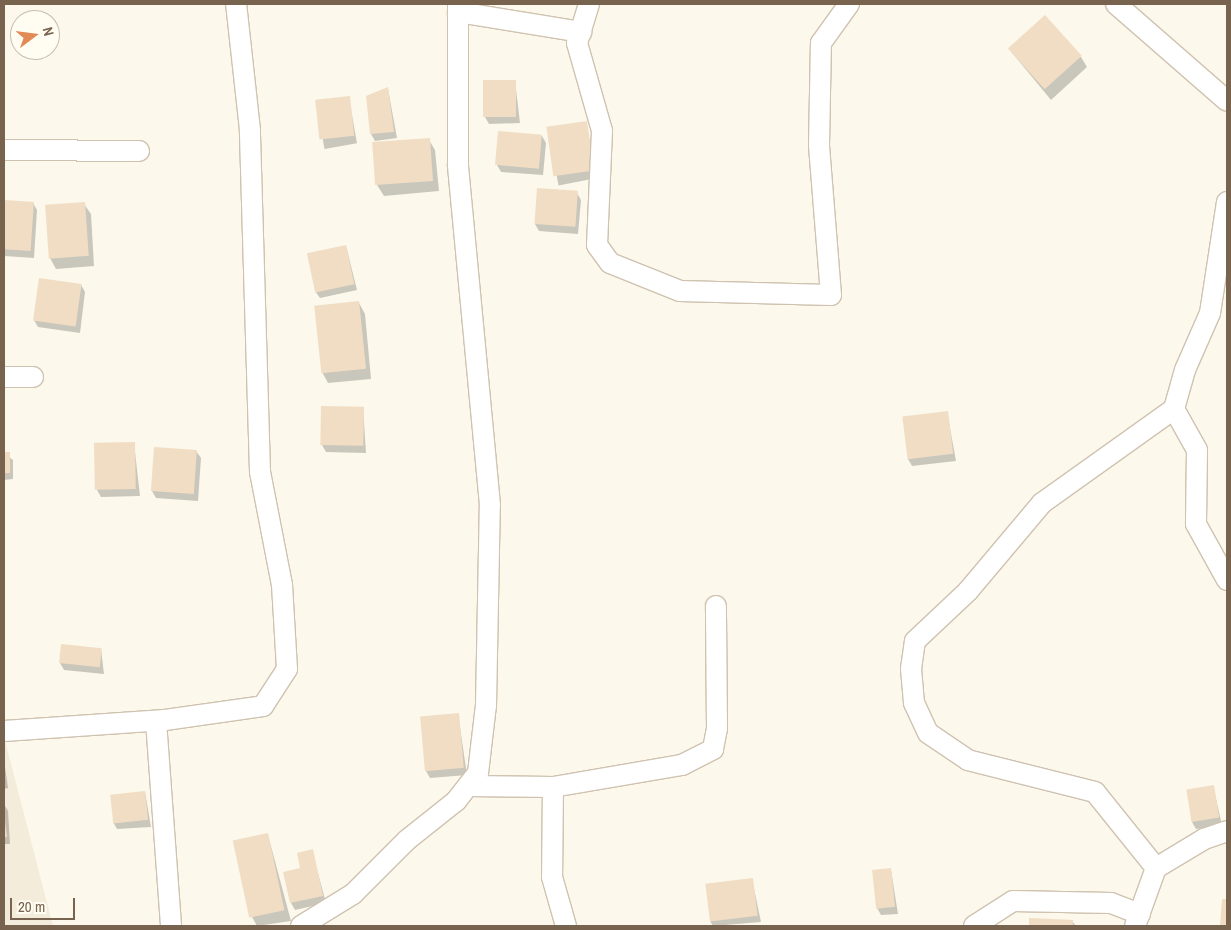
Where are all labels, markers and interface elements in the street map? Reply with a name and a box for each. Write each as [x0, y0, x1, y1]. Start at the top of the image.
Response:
north arrow [10, 10, 60, 60]
text: N [39, 25, 58, 38]
scale bar [12, 888, 78, 920]
text: 20 m [18, 896, 45, 917]

